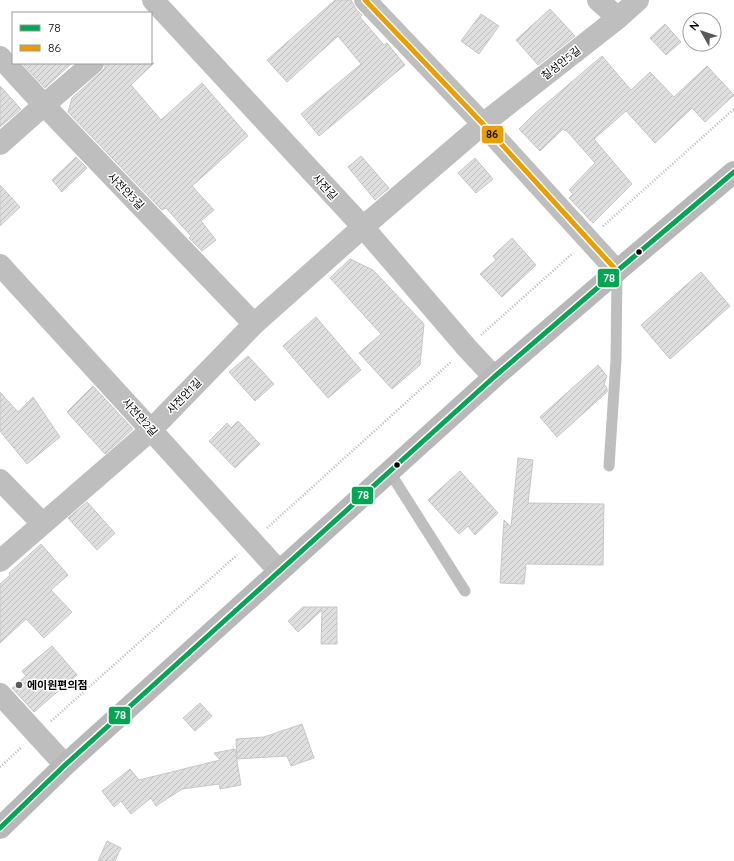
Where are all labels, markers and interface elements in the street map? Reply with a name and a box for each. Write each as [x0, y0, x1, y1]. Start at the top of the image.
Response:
legend [12, 12, 152, 64]
north arrow [682, 12, 722, 52]
text: N [686, 18, 702, 33]
text: 78 [48, 20, 61, 35]
text: 86 [48, 40, 61, 55]
street label: 칠성안5길 [538, 43, 584, 83]
line badge: 86 [481, 125, 504, 144]
text: 86 [486, 127, 498, 141]
street label: 사전안3길 [105, 170, 147, 212]
street label: 사전길 [310, 171, 340, 203]
unlabelled marker [634, 247, 644, 257]
line badge: 78 [597, 268, 620, 288]
text: 78 [603, 271, 615, 285]
street label: 사전안1길 [163, 375, 205, 417]
street label: 사전안2길 [119, 395, 161, 439]
unlabelled marker [392, 460, 402, 470]
line badge: 78 [351, 486, 374, 505]
text: 78 [357, 488, 369, 502]
place label: 에이원편의점 [27, 678, 88, 692]
marker: 에이원편의점 [14, 680, 24, 690]
line badge: 78 [108, 706, 131, 725]
text: 78 [114, 708, 126, 722]

